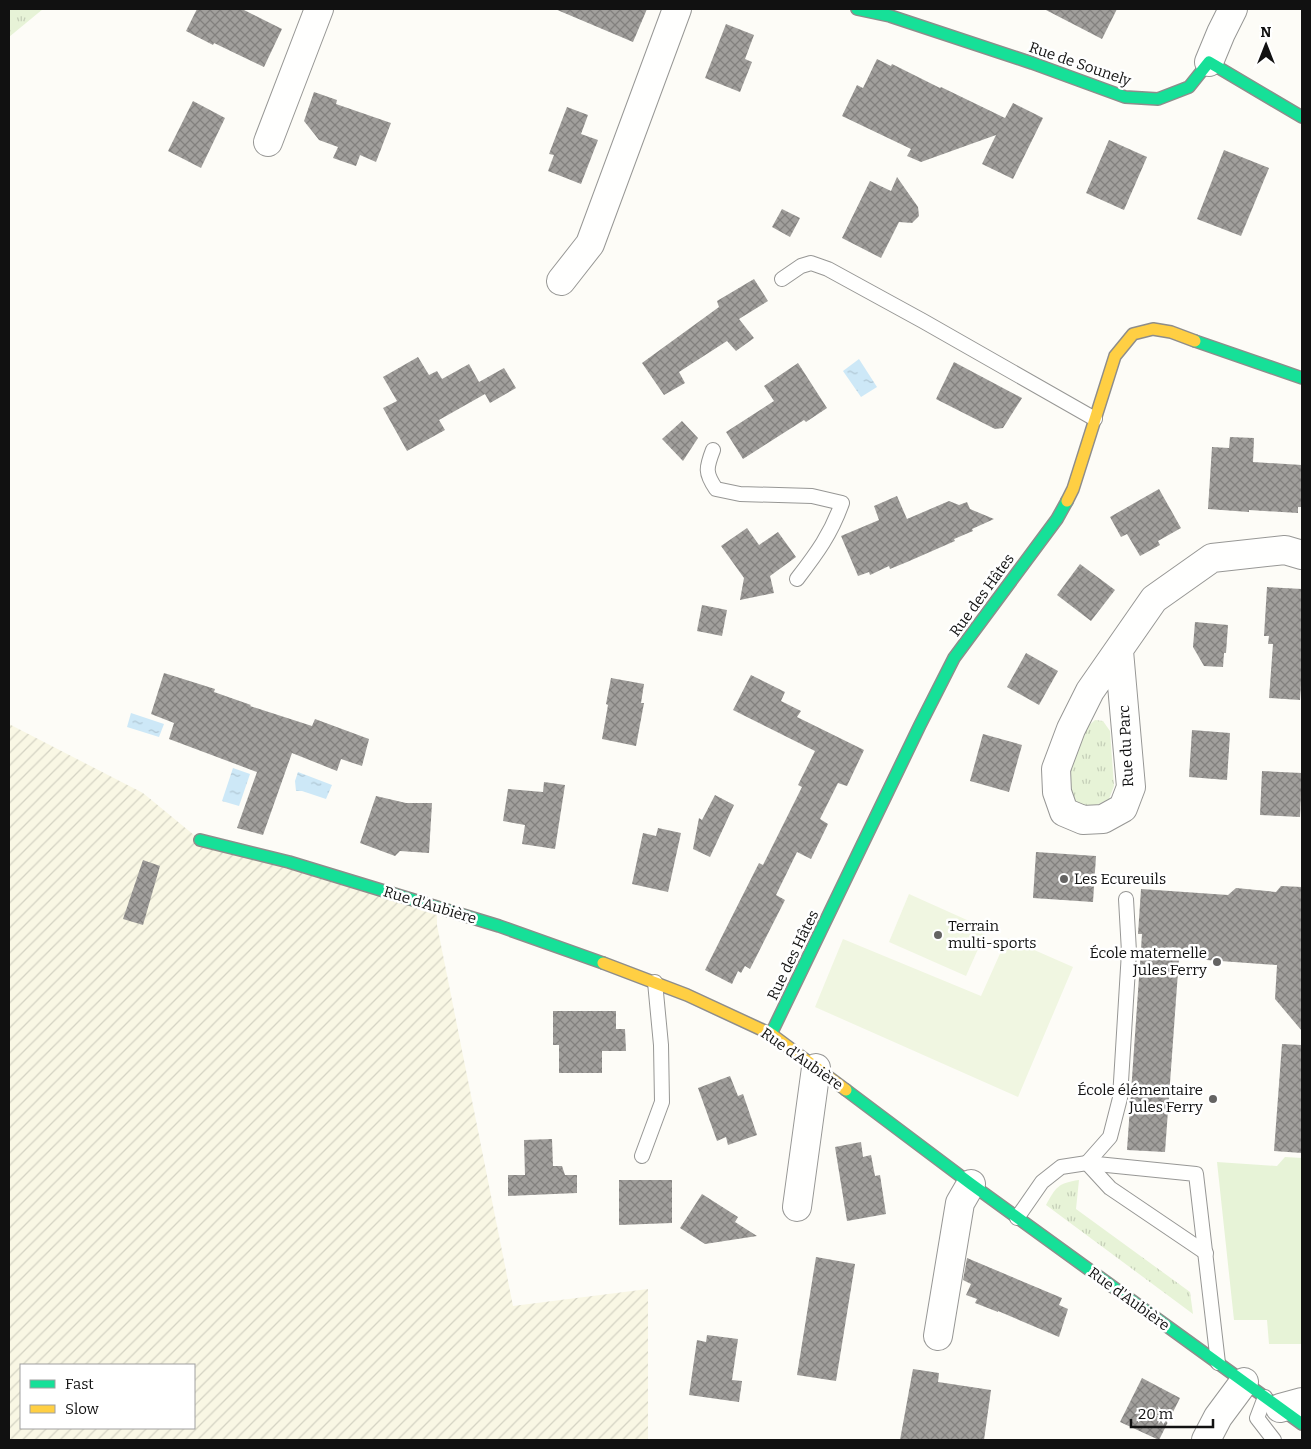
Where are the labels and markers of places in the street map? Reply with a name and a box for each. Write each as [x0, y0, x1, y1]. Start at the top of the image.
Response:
place label: Les Ecureuils [1074, 870, 1166, 888]
marker: Les Ecureuils [1058, 873, 1070, 885]
place label: Terrain multi-sports [948, 917, 1036, 952]
marker: Terrain multi-sports [932, 929, 944, 941]
place label: École maternelle Jules Ferry [1089, 944, 1207, 979]
marker: École maternelle Jules Ferry [1211, 956, 1223, 968]
place label: École élémentaire Jules Ferry [1077, 1081, 1203, 1116]
marker: École élémentaire Jules Ferry [1207, 1093, 1219, 1105]

